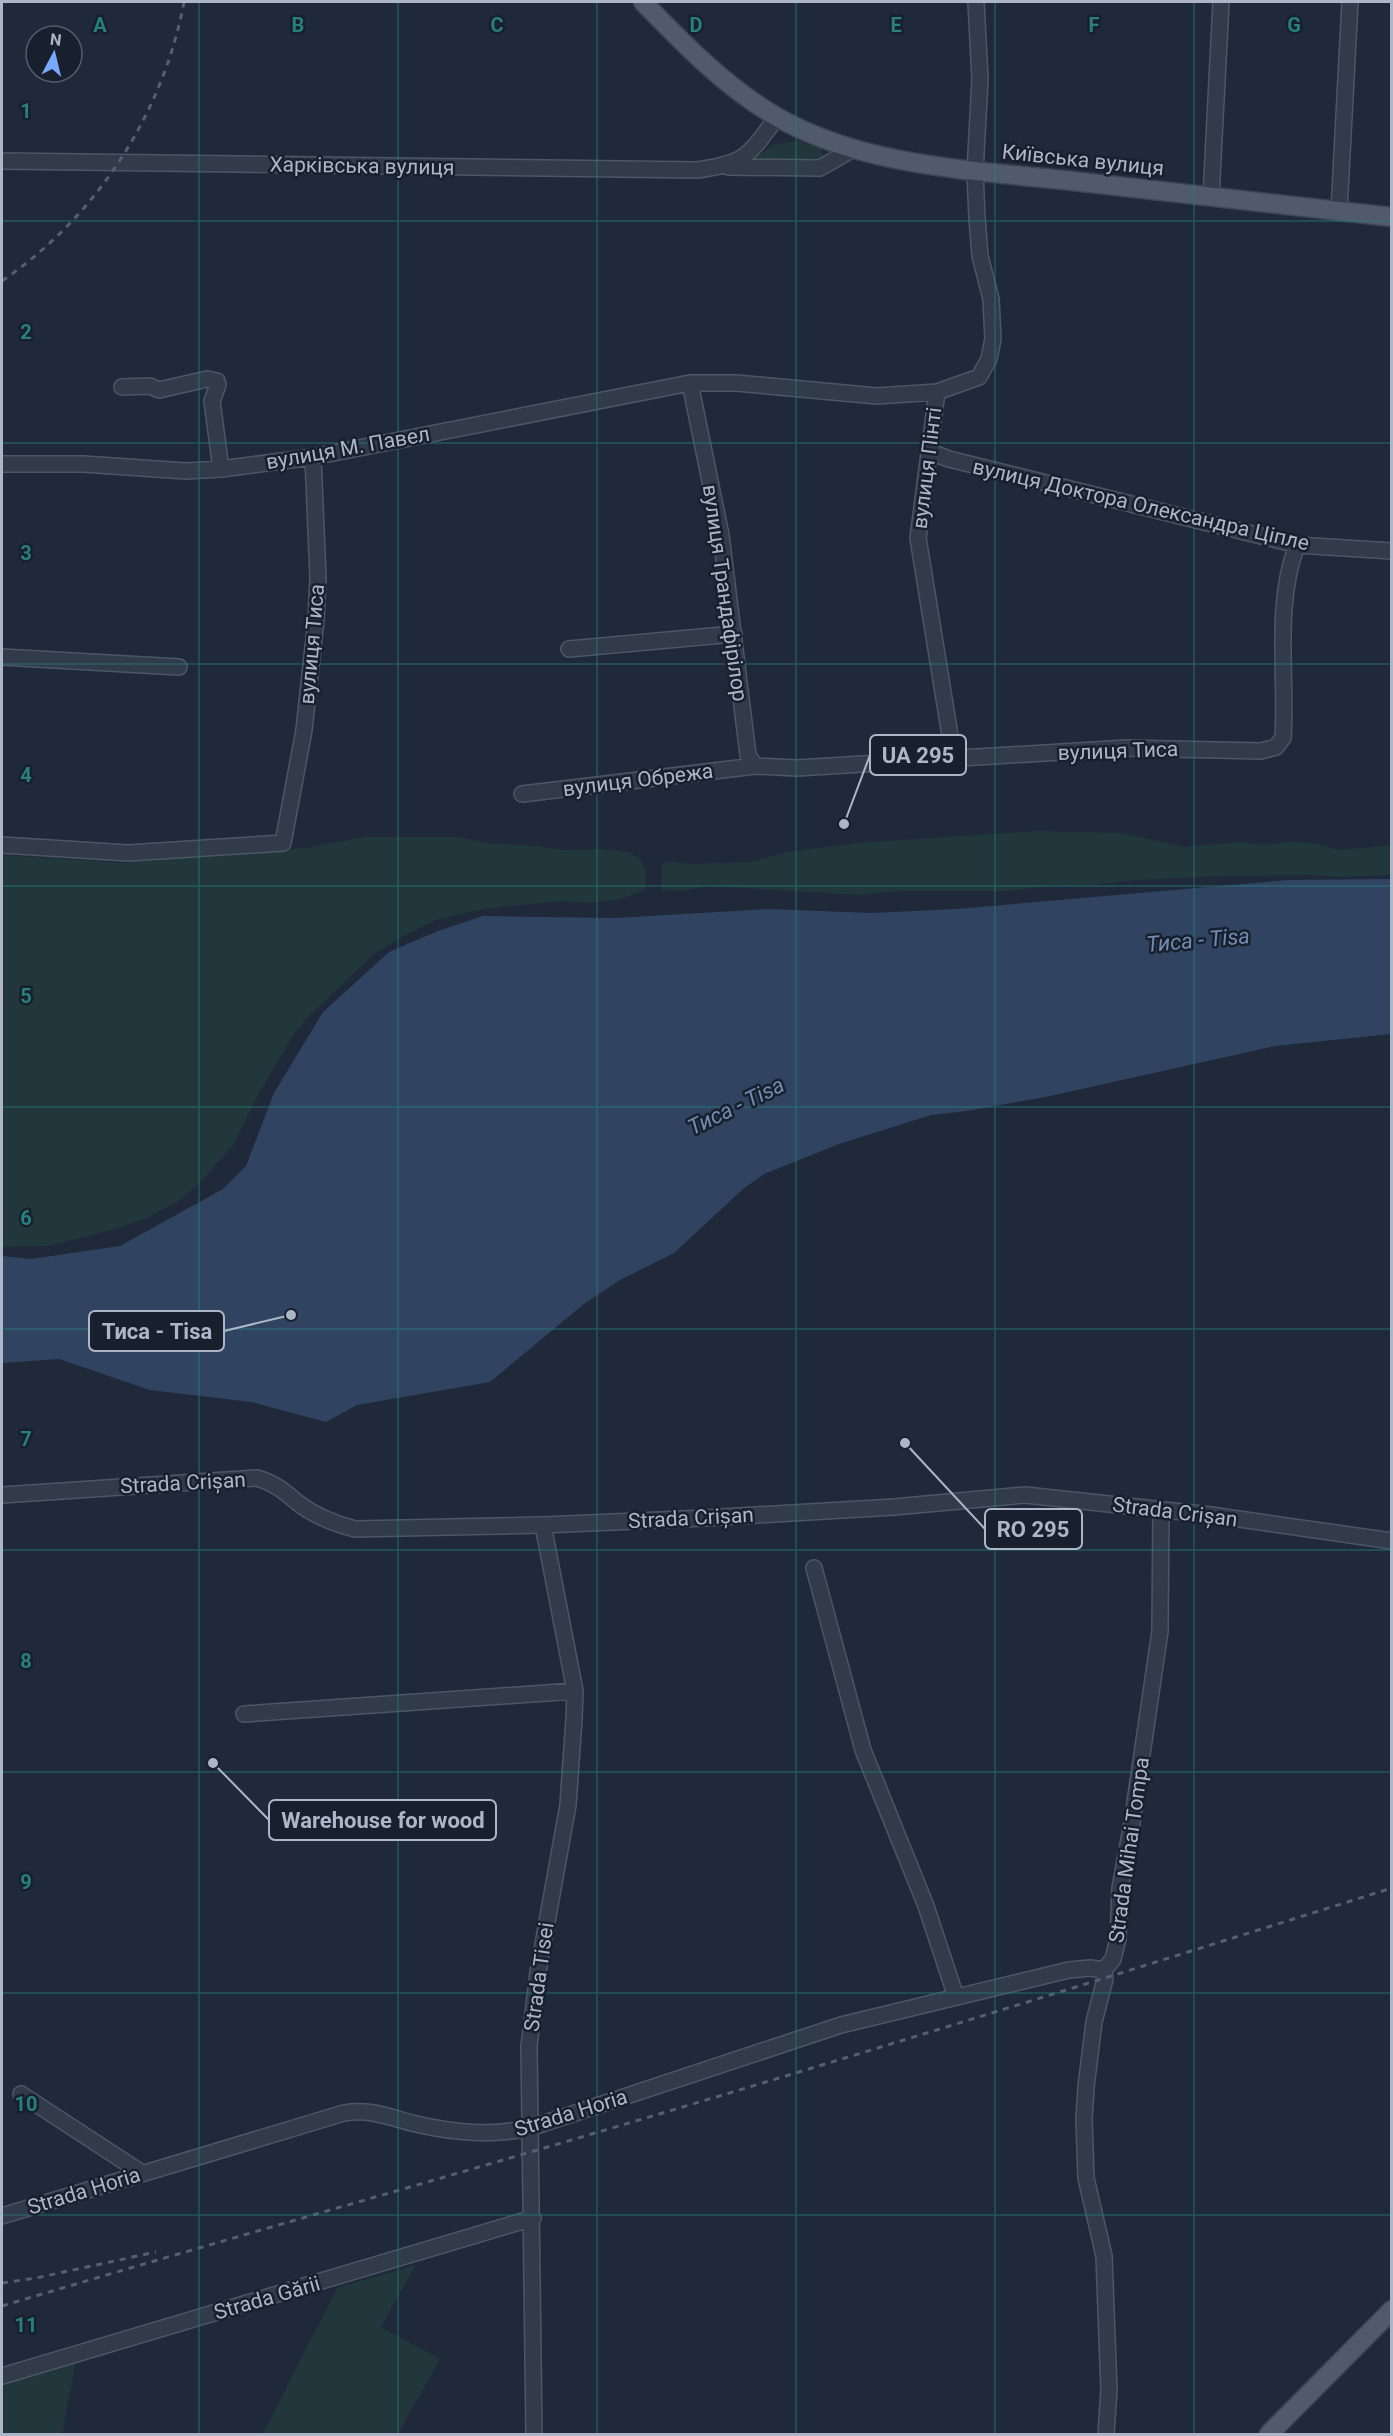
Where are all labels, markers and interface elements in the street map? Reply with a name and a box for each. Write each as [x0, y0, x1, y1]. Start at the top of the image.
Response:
text: A [93, 13, 107, 37]
text: B [292, 13, 304, 37]
text: C [490, 13, 504, 37]
text: D [690, 13, 703, 37]
text: E [890, 13, 902, 37]
text: F [1089, 13, 1100, 37]
text: G [1287, 13, 1301, 37]
north arrow [24, 24, 84, 84]
text: N [49, 29, 63, 50]
text: 1 [20, 99, 32, 123]
street label: Київська вулиця [1001, 140, 1165, 180]
street label: Харківська вулиця [269, 152, 455, 180]
text: 2 [20, 320, 32, 344]
street label: вулиця Пінті [908, 406, 946, 530]
street label: вулиця М. Павел [264, 422, 432, 474]
street label: вулиця Доктора Олександра Ціпле [970, 455, 1312, 555]
street label: вулиця Трандафірілор [698, 483, 752, 703]
text: 3 [20, 541, 32, 565]
street label: вулиця Тиса [295, 583, 329, 705]
callout: UA 295 [870, 735, 966, 775]
street label: вулиця Тиса [1057, 737, 1179, 765]
text: UA 295 [882, 743, 954, 768]
street label: вулиця Обрежа [561, 759, 715, 801]
text: 4 [20, 763, 32, 787]
water label: Тиса - Tisa [1145, 923, 1251, 957]
text: 5 [20, 984, 32, 1008]
water label: Тиса - Tisa [684, 1072, 788, 1140]
text: 6 [20, 1206, 32, 1230]
callout: Тиса - Tisa [89, 1311, 224, 1351]
text: Тиса - Tisa [102, 1319, 212, 1344]
text: 7 [20, 1427, 32, 1451]
street label: Strada Crișan [120, 1468, 246, 1498]
street label: Strada Crișan [1111, 1492, 1239, 1532]
street label: Strada Crișan [628, 1503, 754, 1533]
callout: RO 295 [985, 1509, 1082, 1549]
text: RO 295 [997, 1517, 1069, 1542]
text: 8 [20, 1649, 32, 1673]
street label: Strada Mihai Tompa [1104, 1756, 1154, 1944]
callout: Warehouse for wood [269, 1800, 496, 1840]
text: Warehouse for wood [281, 1808, 485, 1833]
text: 9 [20, 1870, 32, 1894]
street label: Strada Tisei [519, 1921, 559, 2033]
street label: Strada Horia [512, 2084, 630, 2142]
text: 10 [15, 2092, 37, 2116]
street label: Strada Horia [25, 2162, 143, 2220]
street label: Strada Gării [211, 2271, 323, 2325]
text: 11 [15, 2313, 37, 2337]

